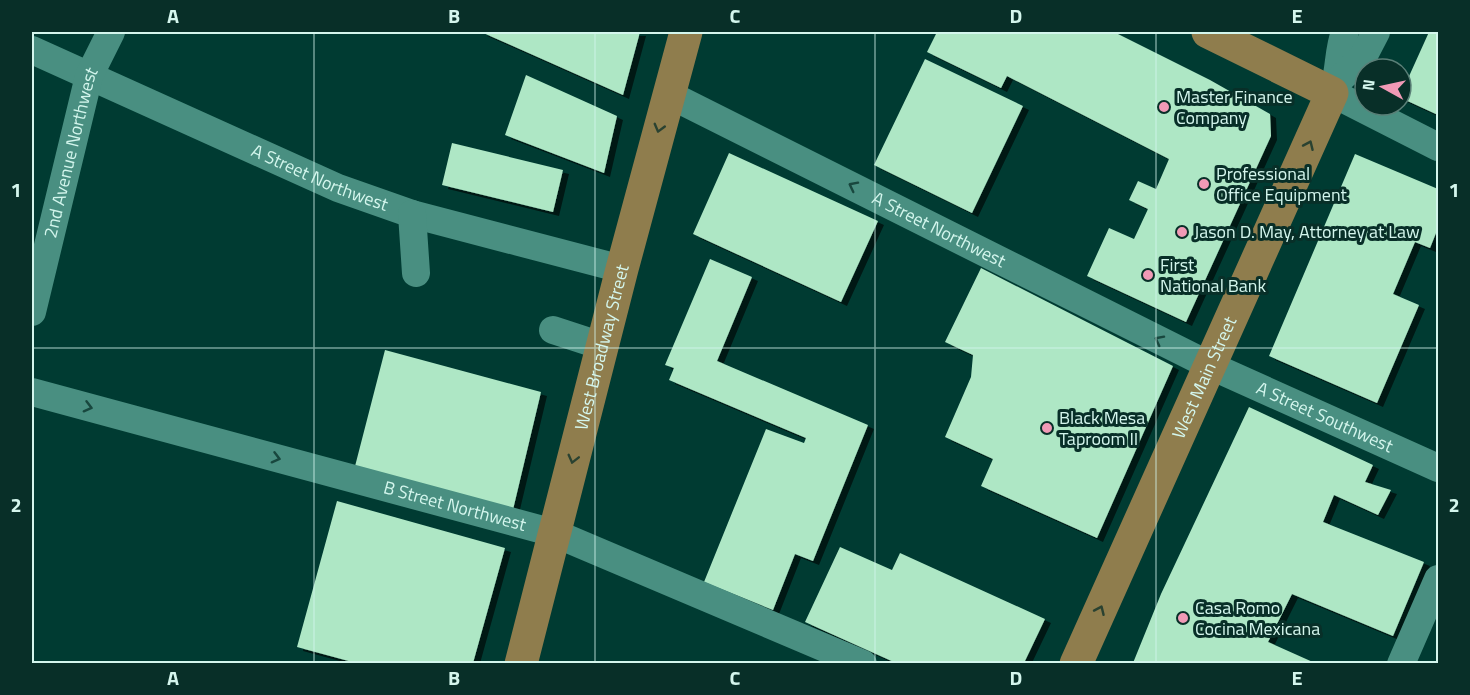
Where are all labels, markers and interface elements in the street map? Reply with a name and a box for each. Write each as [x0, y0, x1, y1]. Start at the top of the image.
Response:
text: A [167, 0, 179, 31]
text: B [448, 0, 460, 31]
text: C [730, 0, 741, 31]
text: D [1010, 0, 1022, 31]
text: E [1291, 0, 1303, 31]
north arrow [1353, 57, 1413, 117]
street label: 2nd Avenue Northwest [36, 61, 105, 241]
text: N [1355, 78, 1381, 92]
place label: Master Finance Company [1176, 83, 1293, 131]
marker: Master Finance Company [1157, 100, 1171, 114]
one-way arrow [654, 123, 666, 133]
street label: A Street Northwest [247, 137, 393, 218]
one-way arrow [1302, 140, 1314, 151]
place label: Professional Office Equipment [1216, 160, 1348, 208]
text: 1 [10, 174, 22, 205]
text: 1 [1448, 174, 1460, 205]
marker: Professional Office Equipment [1197, 177, 1211, 191]
one-way arrow [848, 182, 859, 194]
street label: A Street Northwest [868, 184, 1011, 274]
place label: Jason D. May, Attorney at Law [1194, 218, 1420, 245]
marker: Jason D. May, Attorney at Law [1175, 225, 1189, 239]
place label: First National Bank [1160, 251, 1267, 299]
street label: West Broadway Street [567, 260, 636, 433]
marker: First National Bank [1141, 268, 1155, 282]
street label: West Main Street [1165, 311, 1244, 443]
one-way arrow [1154, 335, 1165, 347]
street label: A Street Southwest [1252, 374, 1398, 459]
one-way arrow [83, 400, 93, 413]
place label: Black Mesa Taproom II [1059, 404, 1145, 452]
marker: Black Mesa Taproom II [1040, 421, 1054, 435]
one-way arrow [270, 451, 281, 463]
one-way arrow [567, 454, 580, 464]
street label: B Street Northwest [381, 474, 530, 538]
text: 2 [10, 489, 22, 520]
text: 2 [1448, 489, 1460, 520]
place label: Casa Romo Cocina Mexicana [1195, 594, 1320, 642]
one-way arrow [1093, 606, 1105, 617]
marker: Casa Romo Cocina Mexicana [1176, 611, 1190, 625]
text: A [167, 662, 179, 693]
text: B [448, 662, 460, 693]
text: C [730, 662, 741, 693]
text: D [1010, 662, 1022, 693]
text: E [1291, 662, 1303, 693]

